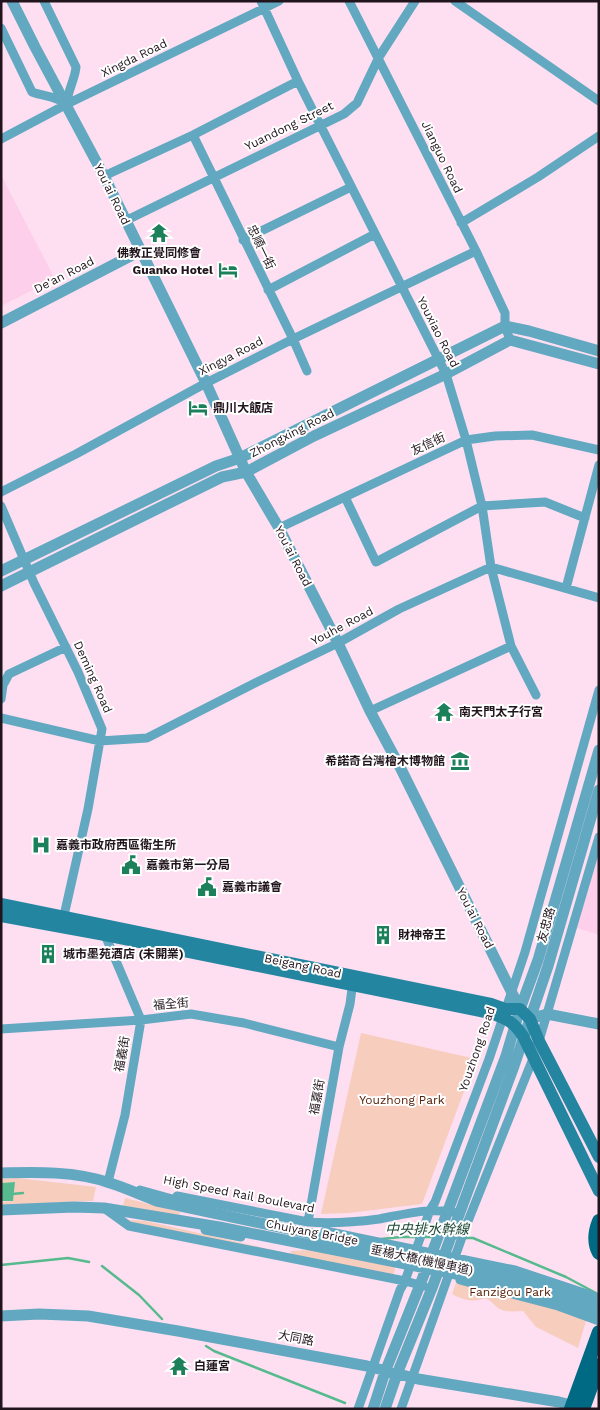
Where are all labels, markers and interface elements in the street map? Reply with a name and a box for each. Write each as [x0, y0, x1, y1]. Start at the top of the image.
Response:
street label: Xingda Road [99, 36, 169, 80]
street label: Yuandong Street [243, 99, 335, 153]
street label: Jianguo Road [418, 119, 466, 195]
street label: You'ai Road [91, 161, 133, 227]
temple icon: 佛教正覺同修會 [148, 222, 170, 244]
street label: 忠順一街 [244, 222, 278, 272]
place label: 佛教正覺同修會 [117, 246, 201, 260]
street label: De'an Road [32, 254, 96, 296]
hotel icon: Guanko Hotel [217, 259, 239, 281]
place label: Guanko Hotel [133, 263, 213, 277]
street label: Youxiao Road [414, 294, 462, 370]
street label: Xingya Road [197, 334, 265, 378]
hotel icon: 鼎川大飯店 [187, 397, 209, 419]
place label: 鼎川大飯店 [213, 401, 273, 415]
street label: Zhongxing Road [247, 406, 337, 460]
street label: 友信街 [409, 430, 447, 458]
street label: You'ai Road [272, 523, 314, 589]
street label: Youhe Road [309, 604, 375, 648]
street label: Deming Road [71, 639, 115, 715]
temple icon: 南天門太子行宮 [433, 701, 455, 723]
place label: 南天門太子行宮 [459, 705, 543, 719]
museum icon: 希諾奇台灣檜木博物館 [449, 750, 471, 772]
place label: 希諾奇台灣檜木博物館 [325, 754, 445, 768]
hospital icon: 嘉義市政府西區衛生所 [30, 834, 52, 856]
place label: 嘉義市政府西區衛生所 [56, 838, 176, 852]
public building icon: 嘉義市第一分局 [120, 854, 142, 876]
place label: 嘉義市第一分局 [146, 858, 230, 872]
public building icon: 嘉義市議會 [196, 876, 218, 898]
place label: 嘉義市議會 [222, 880, 282, 894]
street label: You'ai Road [454, 885, 496, 951]
street label: 友忠路 [534, 906, 558, 944]
building icon: 財神帝王 [372, 924, 394, 946]
place label: 財神帝王 [398, 928, 446, 942]
building icon: 城市墨苑酒店 (未開業) [37, 943, 59, 965]
place label: 城市墨苑酒店 (未開業) [63, 947, 184, 961]
street label: Beigang Road [263, 951, 343, 981]
street label: 福全街 [152, 995, 190, 1013]
street label: Youzhong Road [456, 1005, 498, 1093]
street label: 福義街 [112, 1035, 132, 1073]
street label: 福嘉街 [307, 1078, 327, 1116]
park label: Youzhong Park [359, 1093, 445, 1107]
street label: High Speed Rail Boulevard [162, 1172, 316, 1216]
street label: Chuiyang Bridge [265, 1216, 359, 1248]
water label: 中央排水幹線 [385, 1221, 471, 1237]
street label: 垂楊大橋(機慢車道) [369, 1242, 475, 1278]
park label: Fanzigou Park [469, 1285, 551, 1299]
street label: 大同路 [277, 1328, 315, 1348]
temple icon: 白蓮宮 [168, 1355, 190, 1377]
place label: 白蓮宮 [194, 1359, 230, 1373]

